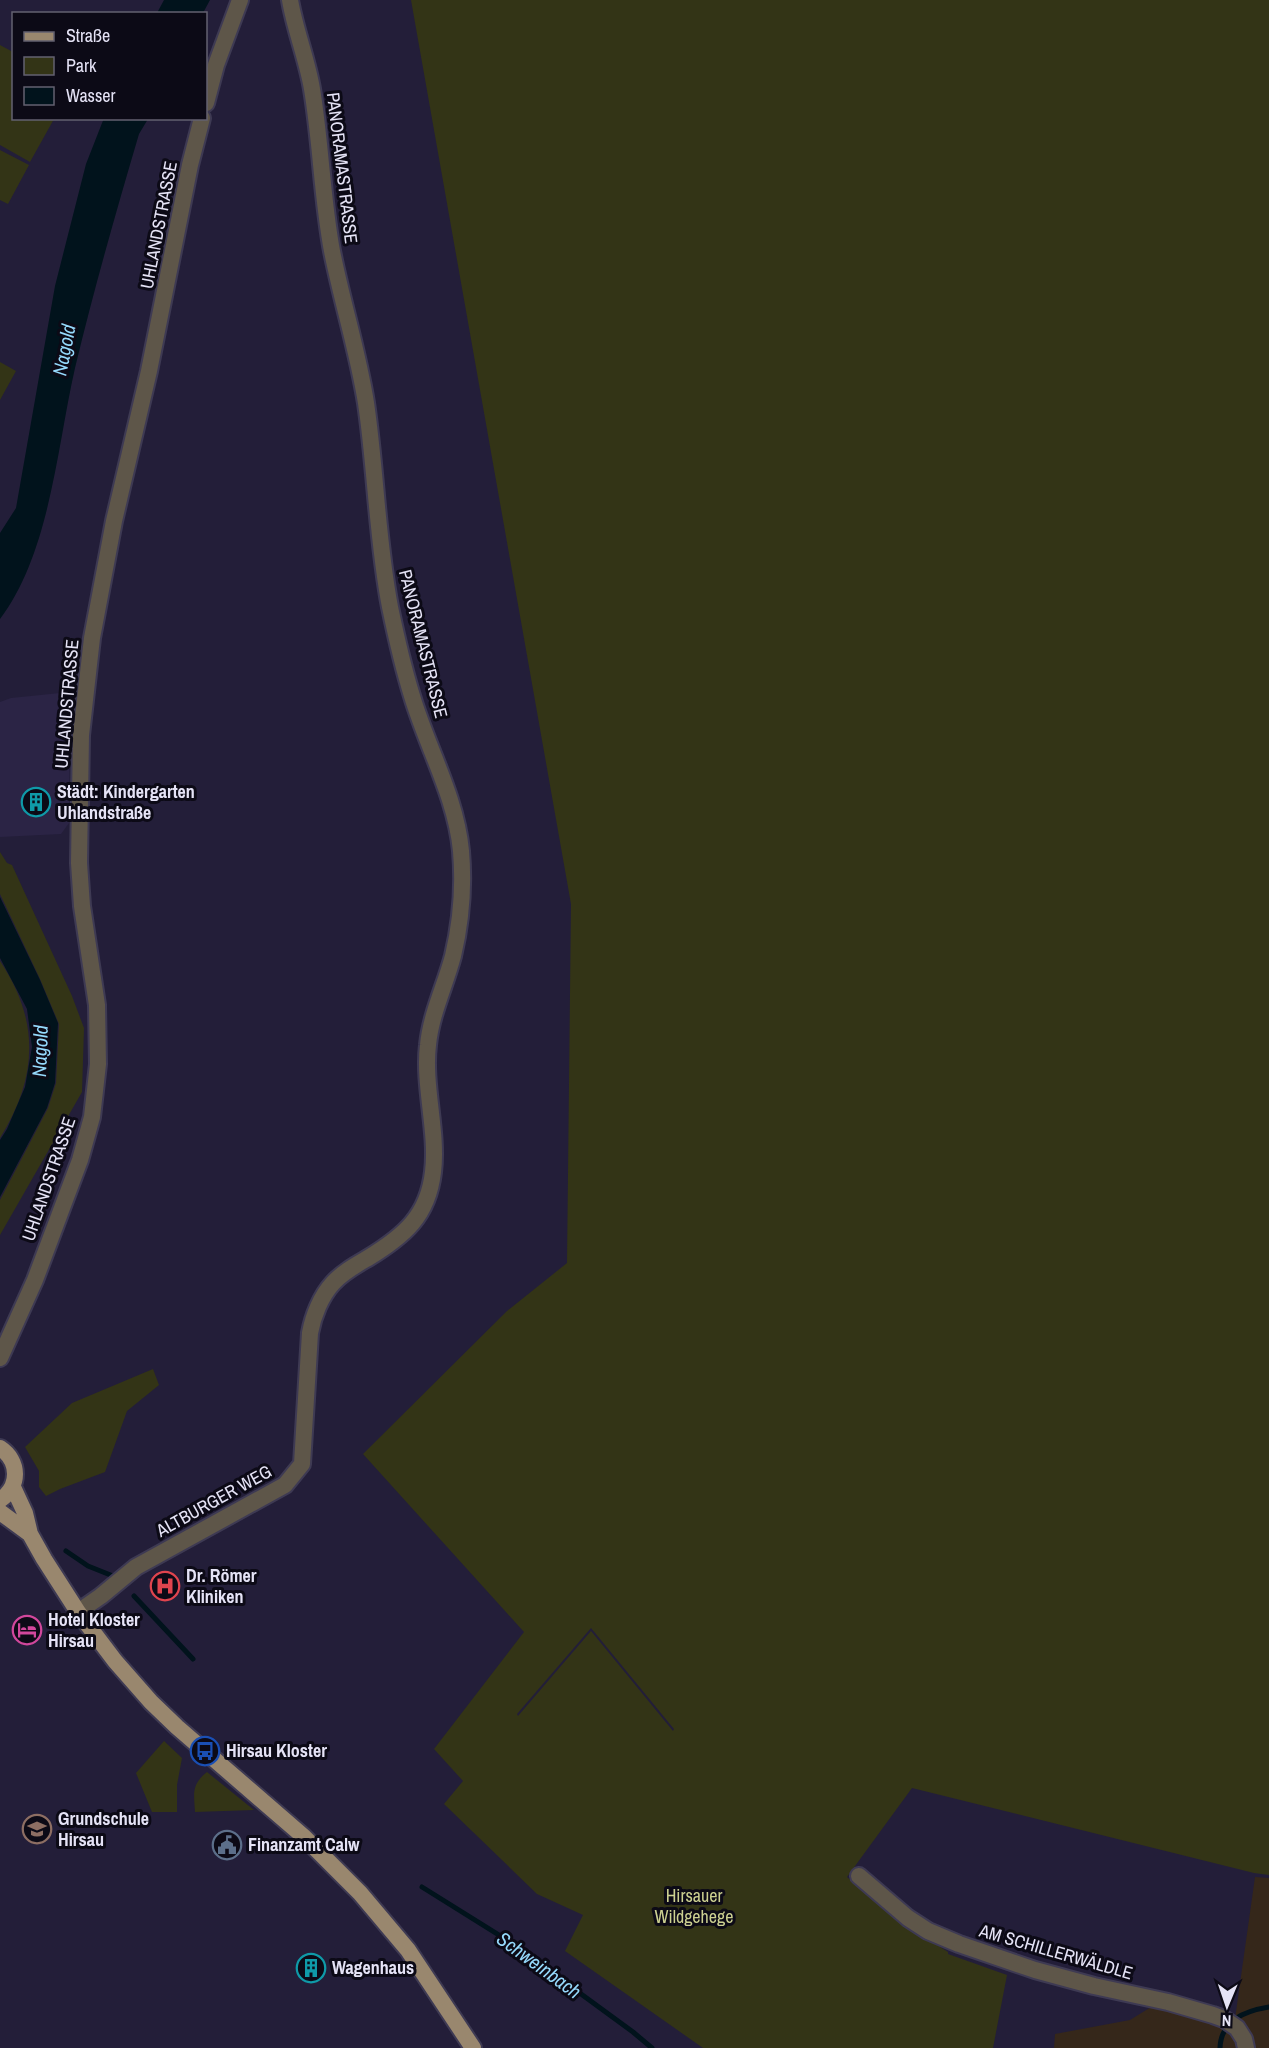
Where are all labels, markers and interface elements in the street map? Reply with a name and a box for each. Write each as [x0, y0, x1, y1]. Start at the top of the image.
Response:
legend [12, 12, 207, 120]
text: Straße [66, 23, 110, 48]
text: Park [66, 53, 97, 78]
text: Wasser [66, 83, 116, 108]
street label: PANORAMASTRASSE [321, 91, 364, 245]
street label: UHLANDSTRASSE [134, 159, 183, 291]
water label: Nagold [45, 321, 82, 378]
street label: PANORAMASTRASSE [393, 567, 454, 721]
street label: UHLANDSTRASSE [48, 638, 85, 770]
place label: Städt: Kindergarten Uhlandstraße [57, 779, 195, 825]
building icon: Städt: Kindergarten Uhlandstraße [20, 786, 52, 818]
water label: Nagold [25, 1024, 54, 1077]
street label: UHLANDSTRASSE [16, 1114, 81, 1244]
street label: ALTBURGER WEG [151, 1458, 276, 1543]
place label: Dr. Römer Kliniken [186, 1563, 257, 1609]
hospital icon: Dr. Römer Kliniken [149, 1570, 181, 1602]
place label: Hotel Kloster Hirsau [48, 1607, 140, 1653]
hotel icon: Hotel Kloster Hirsau [11, 1614, 43, 1646]
bus stop icon: Hirsau Kloster [189, 1735, 221, 1767]
place label: Hirsau Kloster [226, 1738, 327, 1763]
place label: Grundschule Hirsau [58, 1806, 149, 1852]
school or university icon: Grundschule Hirsau [21, 1813, 53, 1845]
public building icon: Finanzamt Calw [211, 1829, 243, 1861]
place label: Finanzamt Calw [248, 1832, 360, 1857]
park label: Hirsauer Wildgehege [655, 1883, 733, 1929]
street label: AM SCHILLERWÄLDLE [976, 1917, 1136, 1985]
water label: Schweinbach [492, 1925, 587, 2004]
building icon: Wagenhaus [295, 1952, 327, 1984]
place label: Wagenhaus [332, 1955, 414, 1980]
north arrow [1197, 1976, 1257, 2036]
text: N [1221, 2010, 1232, 2032]

